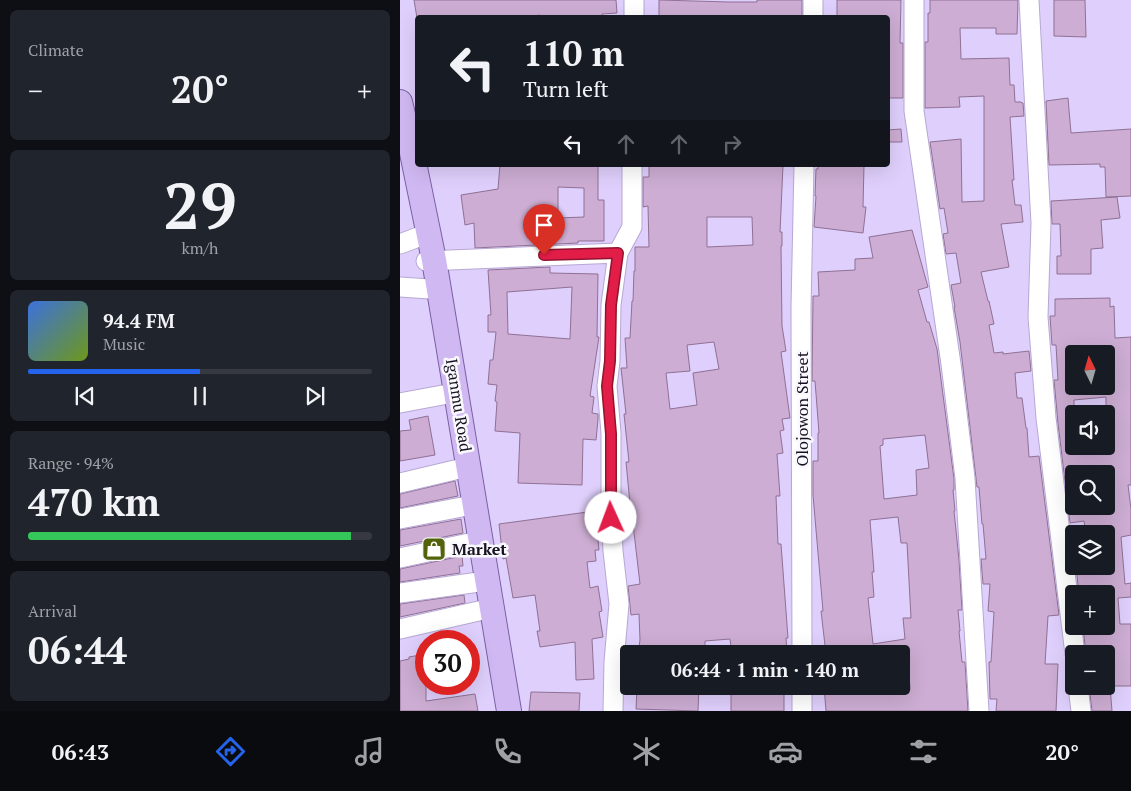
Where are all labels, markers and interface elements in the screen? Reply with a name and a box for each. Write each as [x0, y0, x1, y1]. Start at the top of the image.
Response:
text: 110 m [523, 30, 624, 76]
icon: left [440, 35, 505, 100]
text: Climate [28, 39, 84, 61]
text: 20° [171, 64, 229, 114]
text: − [28, 72, 43, 109]
text: + [357, 72, 372, 109]
text: Turn left [523, 74, 609, 103]
icon: left [559, 130, 587, 158]
icon: ahead [612, 130, 640, 158]
icon: ahead [665, 130, 693, 158]
icon: right [718, 130, 746, 158]
text: 29 [163, 161, 237, 248]
pin [523, 204, 565, 255]
icon: arrive [530, 211, 558, 239]
text: km/h [182, 237, 218, 259]
text: 94.4 FM [103, 308, 175, 333]
text: Music [103, 333, 145, 355]
north arrow [1065, 345, 1115, 395]
map controls [1065, 345, 1115, 695]
street label: Olojowon Street [791, 351, 813, 467]
street label: Iganmu Road [441, 357, 477, 453]
icon: previous [71, 382, 99, 410]
icon: pause [186, 382, 214, 410]
icon: next [301, 382, 329, 410]
button: sound [1065, 405, 1115, 455]
text: Range · 94% [28, 452, 114, 474]
button: search [1065, 465, 1115, 515]
text: 470 km [28, 477, 160, 527]
position arrow [584, 491, 636, 543]
button: layers [1065, 525, 1115, 575]
shop icon: Market [421, 536, 447, 562]
place label: Market [452, 538, 507, 560]
button: + [1065, 585, 1115, 635]
text: Arrival [28, 600, 77, 622]
text: 06:44 [28, 625, 127, 675]
speed limit sign: 30 [415, 630, 480, 695]
button: − [1065, 645, 1115, 695]
text: 06:44 · 1 min · 140 m [671, 657, 859, 682]
icon: directions [213, 734, 248, 769]
icon: music [352, 734, 387, 769]
icon: phone [490, 734, 525, 769]
icon: climate [629, 734, 664, 769]
icon: car [768, 734, 803, 769]
icon: filters [906, 734, 941, 769]
text: 06:43 [52, 737, 109, 766]
text: 20° [1045, 737, 1079, 766]

